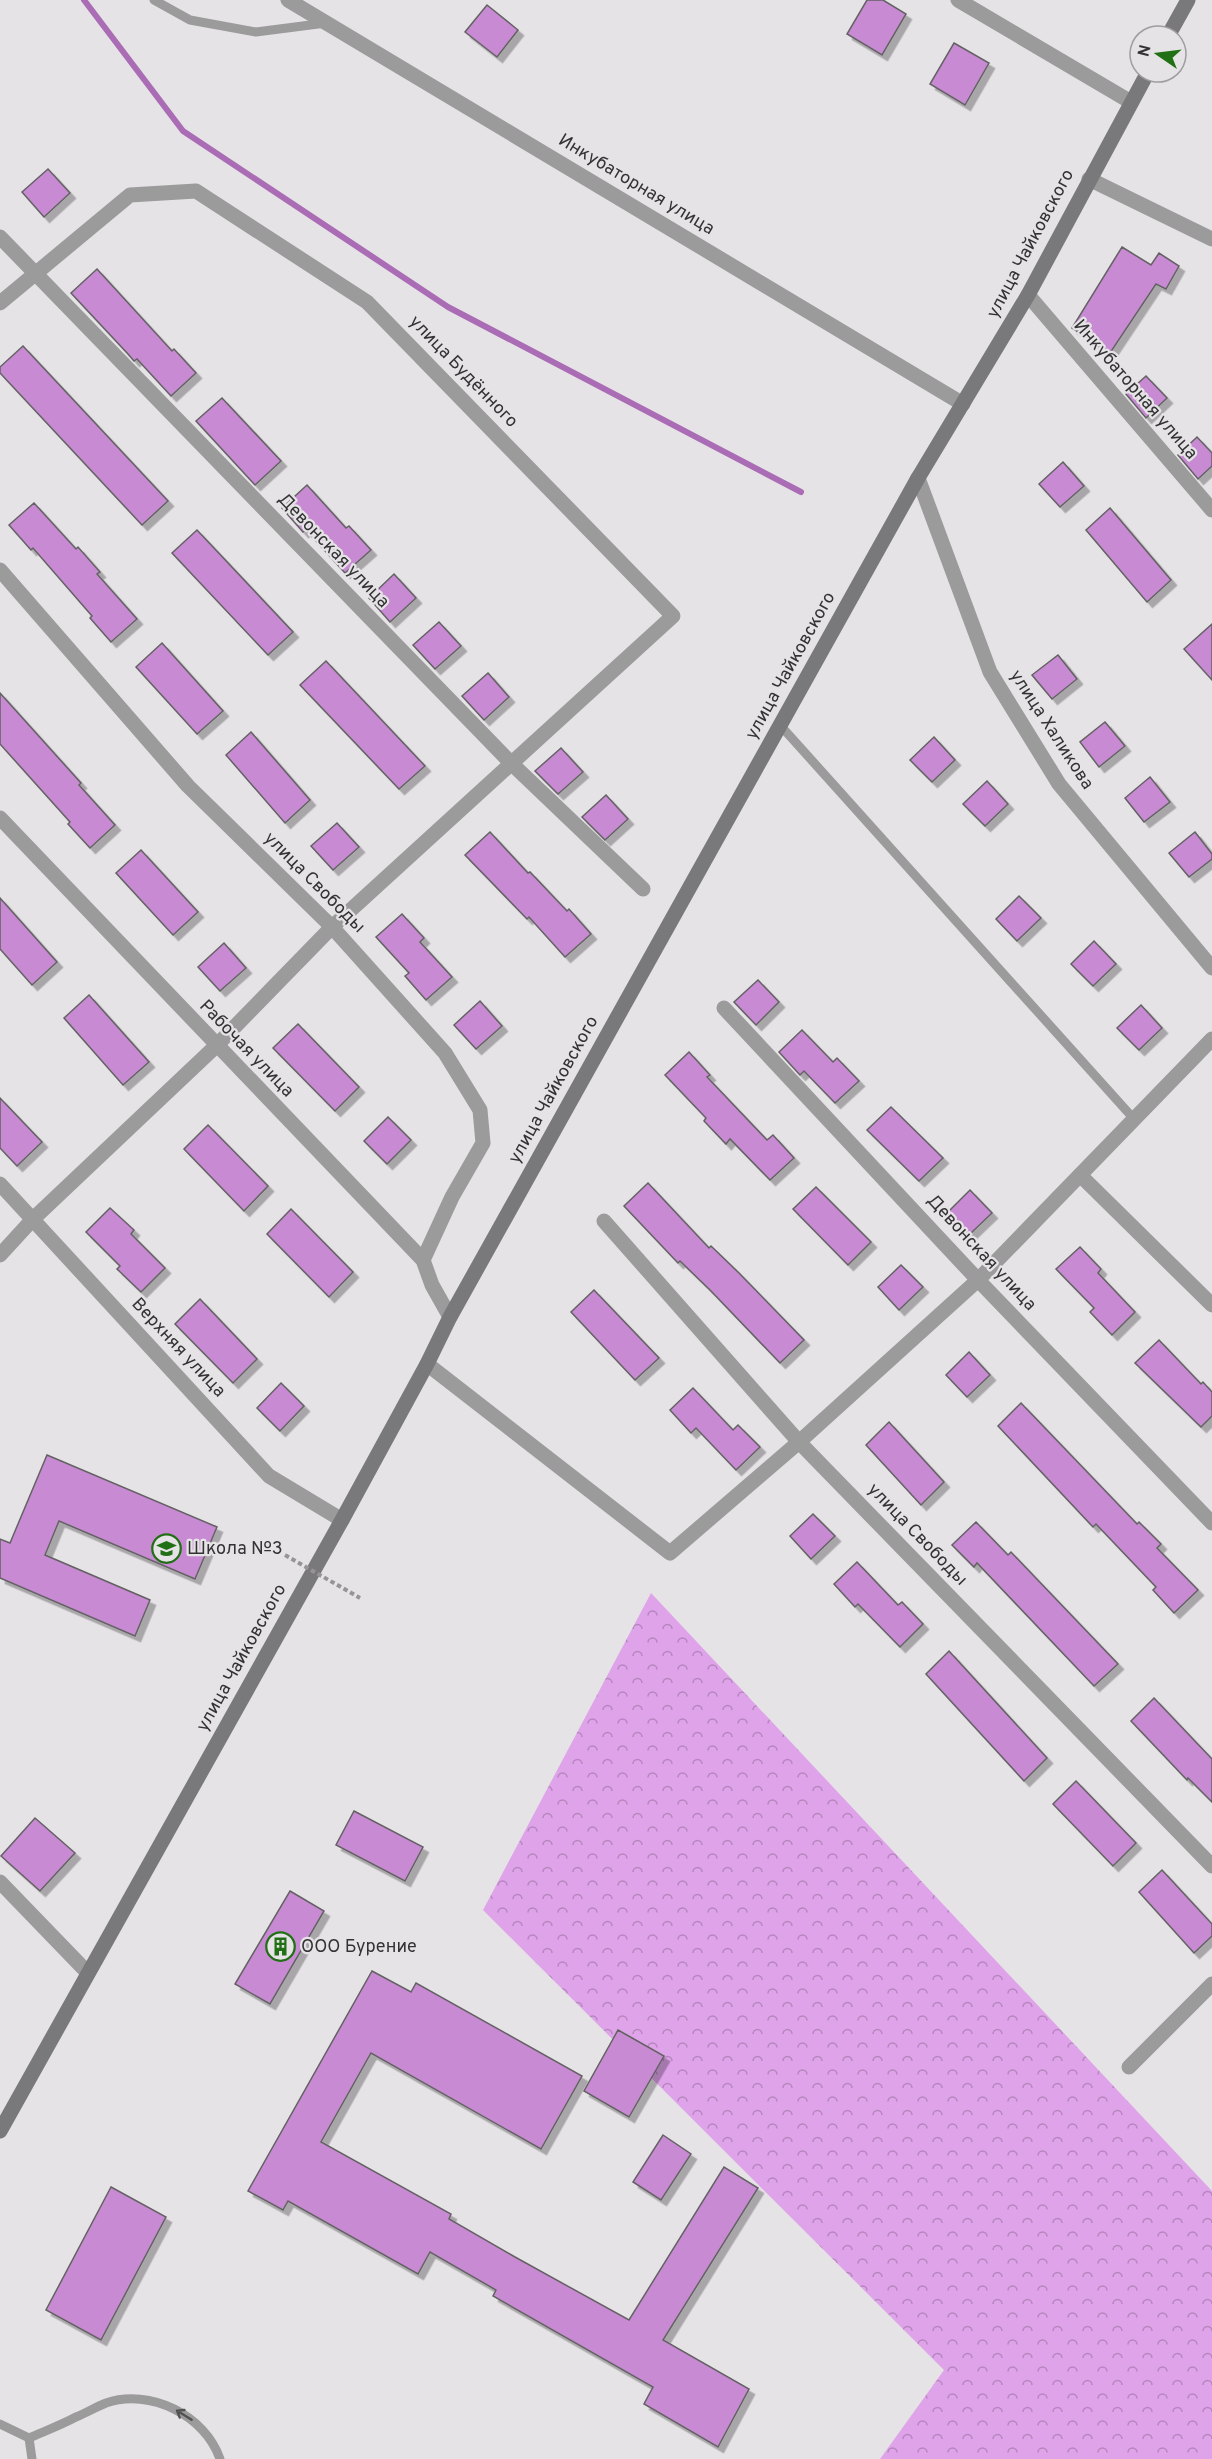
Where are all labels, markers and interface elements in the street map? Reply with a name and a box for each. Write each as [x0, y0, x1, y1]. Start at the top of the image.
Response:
north arrow [1128, 24, 1188, 84]
text: N [1134, 43, 1156, 59]
street label: Инкубаторная улица [554, 129, 718, 241]
street label: улица Чайковского [982, 166, 1080, 322]
street label: улица Будённого [403, 311, 523, 433]
street label: Инкубаторная улица [1068, 315, 1202, 465]
street label: Девонская улица [272, 489, 394, 613]
street label: улица Чайковского [741, 588, 841, 744]
street label: улица Халикова [1004, 666, 1098, 794]
street label: улица Свободы [258, 827, 370, 939]
street label: Рабочая улица [194, 995, 298, 1103]
street label: улица Чайковского [504, 1012, 604, 1168]
street label: Девонская улица [921, 1190, 1041, 1316]
street label: Верхняя улица [126, 1293, 230, 1403]
street label: улица Свободы [862, 1479, 972, 1591]
school or university icon: Школа №3 [150, 1533, 182, 1565]
place label: Школа №3 [187, 1538, 283, 1561]
street label: улица Чайковского [192, 1580, 292, 1736]
building icon: ООО Бурение [264, 1931, 296, 1963]
place label: ООО Бурение [301, 1936, 417, 1959]
one-way arrow [176, 2408, 193, 2420]

